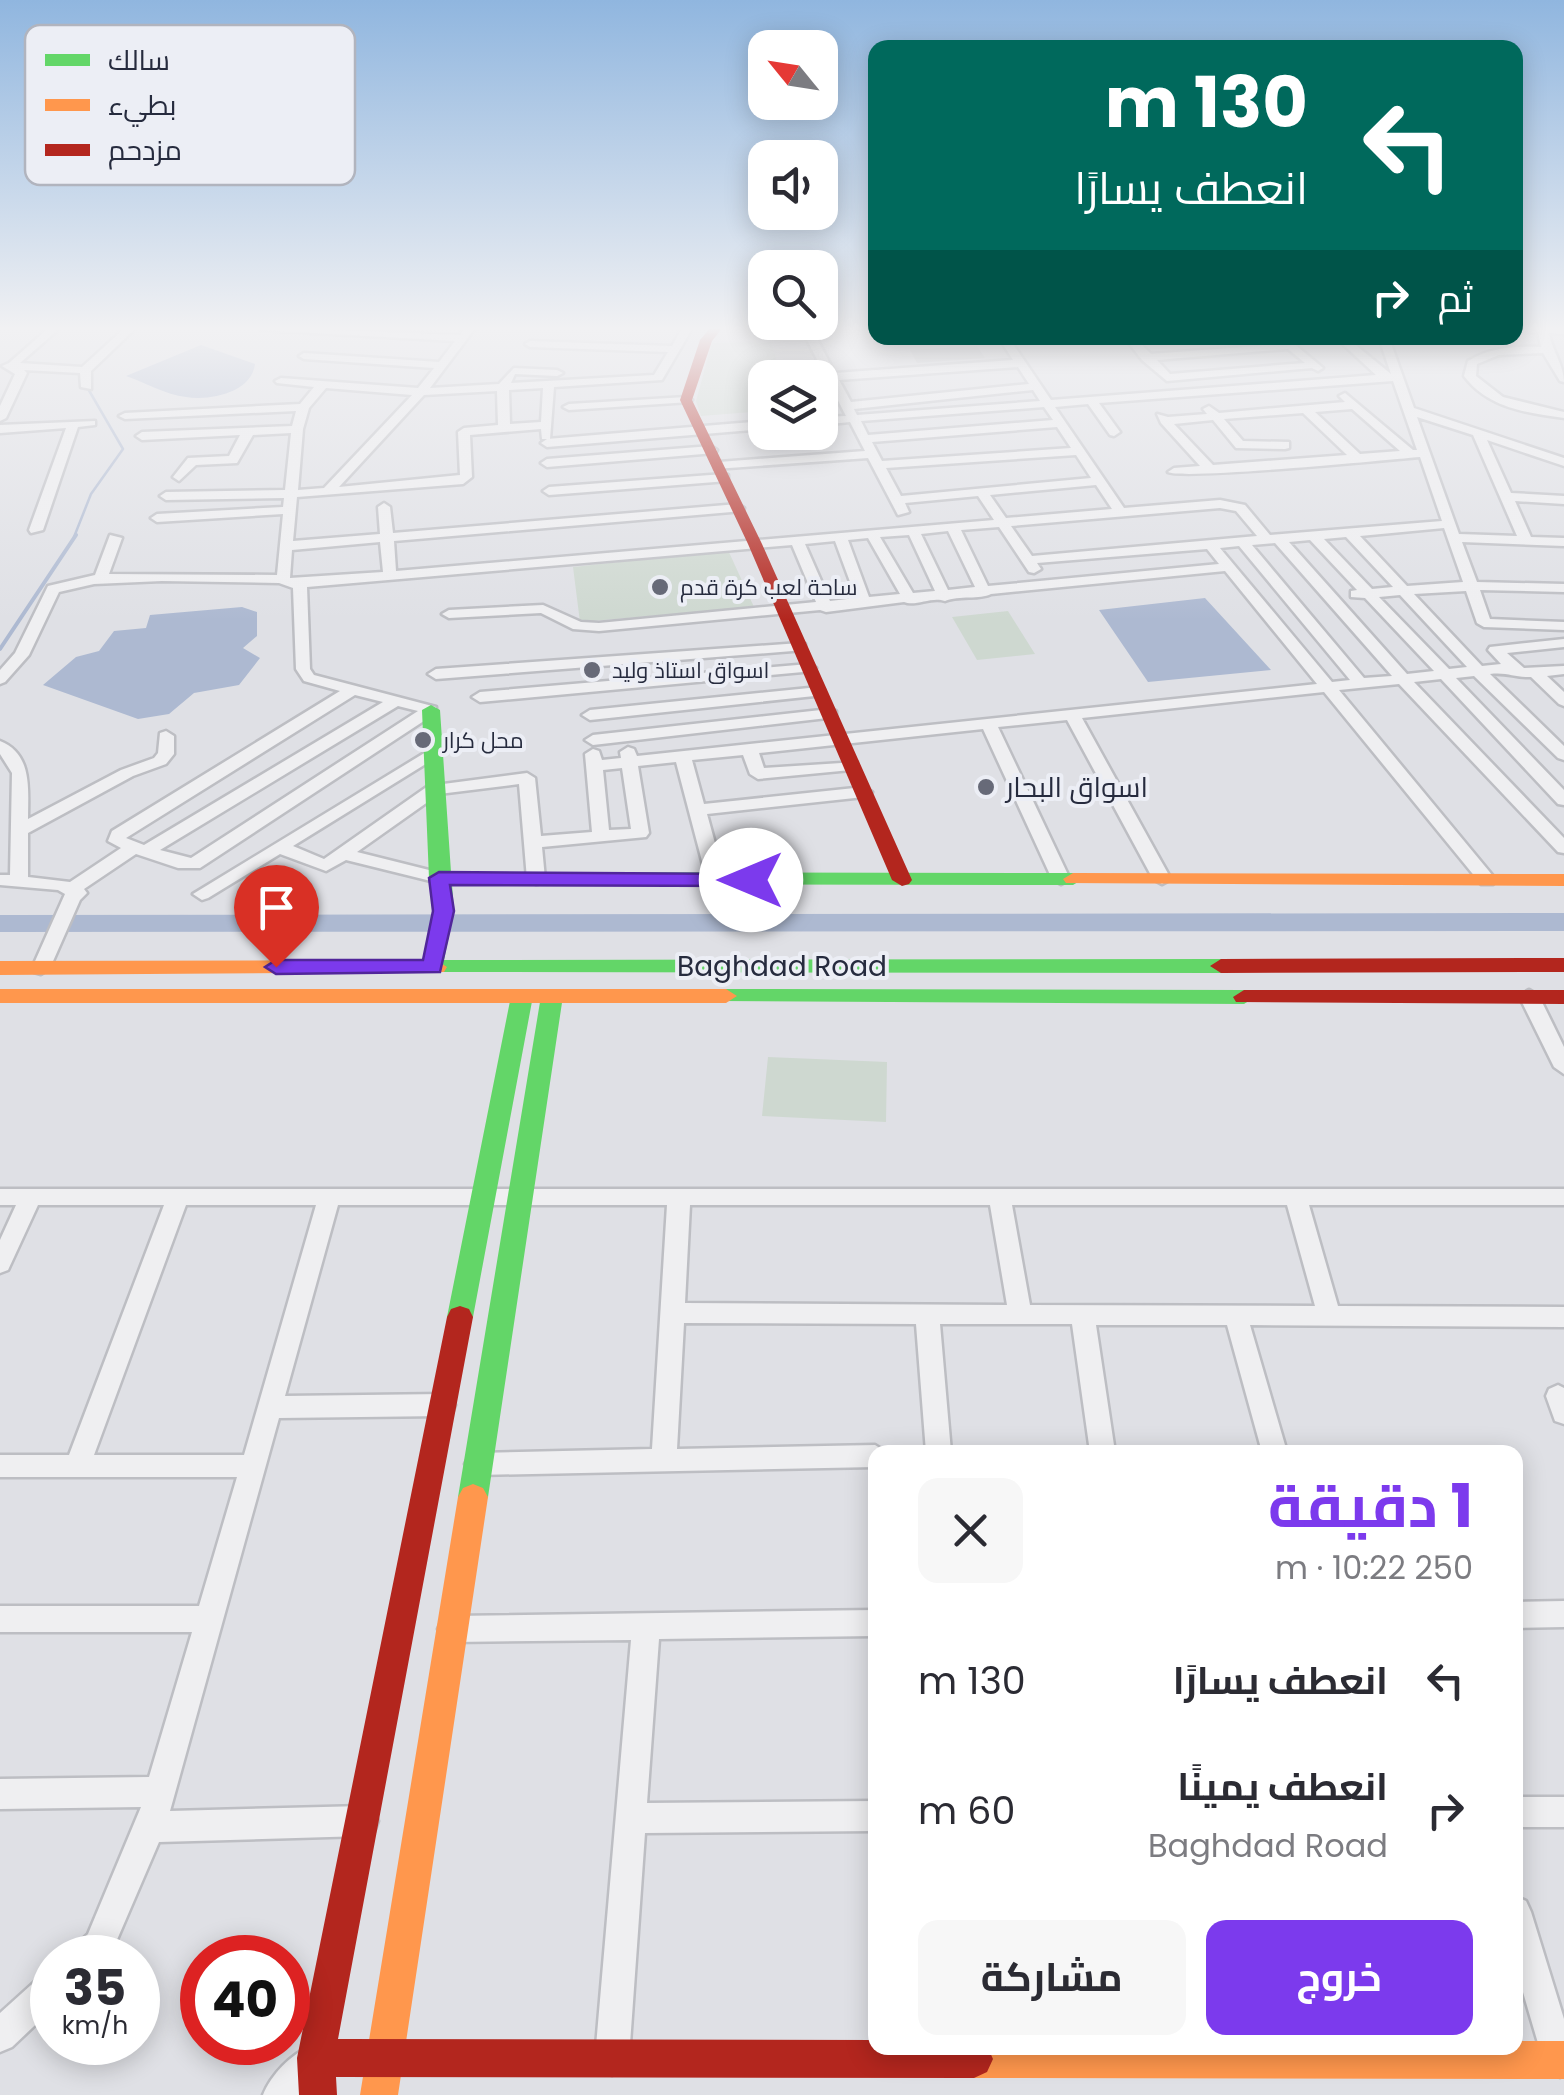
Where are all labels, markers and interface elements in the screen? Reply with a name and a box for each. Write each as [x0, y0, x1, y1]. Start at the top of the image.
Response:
legend [25, 25, 355, 185]
north arrow [748, 30, 838, 120]
map controls [748, 30, 838, 450]
text: سالك [108, 41, 170, 80]
text: 130 m [1105, 53, 1308, 152]
icon: left [1343, 80, 1473, 210]
text: بطيء [108, 86, 176, 127]
text: مزدحم [108, 131, 182, 170]
button: sound [748, 140, 838, 230]
text: انعطف يسارًا [1074, 157, 1308, 220]
button: search [748, 250, 838, 340]
icon: right [1363, 270, 1418, 325]
text: ثم [1438, 272, 1473, 325]
button: layers [748, 360, 838, 450]
place label: ساحة لعب كرة قدم [680, 572, 857, 603]
marker: ساحة لعب كرة قدم [649, 576, 671, 598]
place label: اسواق استاذ وليد [612, 655, 769, 686]
marker: اسواق استاذ وليد [581, 659, 603, 681]
place label: محل كرار [441, 725, 524, 756]
marker: محل كرار [412, 729, 434, 751]
place label: اسواق البحار [1004, 768, 1148, 807]
marker: اسواق البحار [975, 776, 997, 798]
position arrow [699, 828, 803, 932]
pin [234, 865, 319, 968]
icon: arrive [249, 880, 304, 935]
street label: Baghdad Road [677, 947, 887, 986]
text: 1 دقيقة [1268, 1464, 1473, 1548]
button: close [918, 1478, 1023, 1583]
text: 250 m · 10:22 [1275, 1545, 1473, 1590]
icon: left [1418, 1653, 1473, 1708]
text: 130 m [918, 1654, 1026, 1707]
text: انعطف يسارًا [1173, 1654, 1388, 1707]
text: انعطف يمينًا [1177, 1760, 1388, 1813]
icon: right [1418, 1783, 1473, 1838]
text: 60 m [918, 1784, 1015, 1837]
text: Baghdad Road [1148, 1823, 1388, 1868]
button: مشاركة [918, 1920, 1186, 2035]
button: خروج [1206, 1920, 1473, 2035]
speed limit sign: 40 [180, 1935, 310, 2065]
text: 35 [64, 1952, 126, 2023]
text: km/h [62, 2008, 128, 2043]

